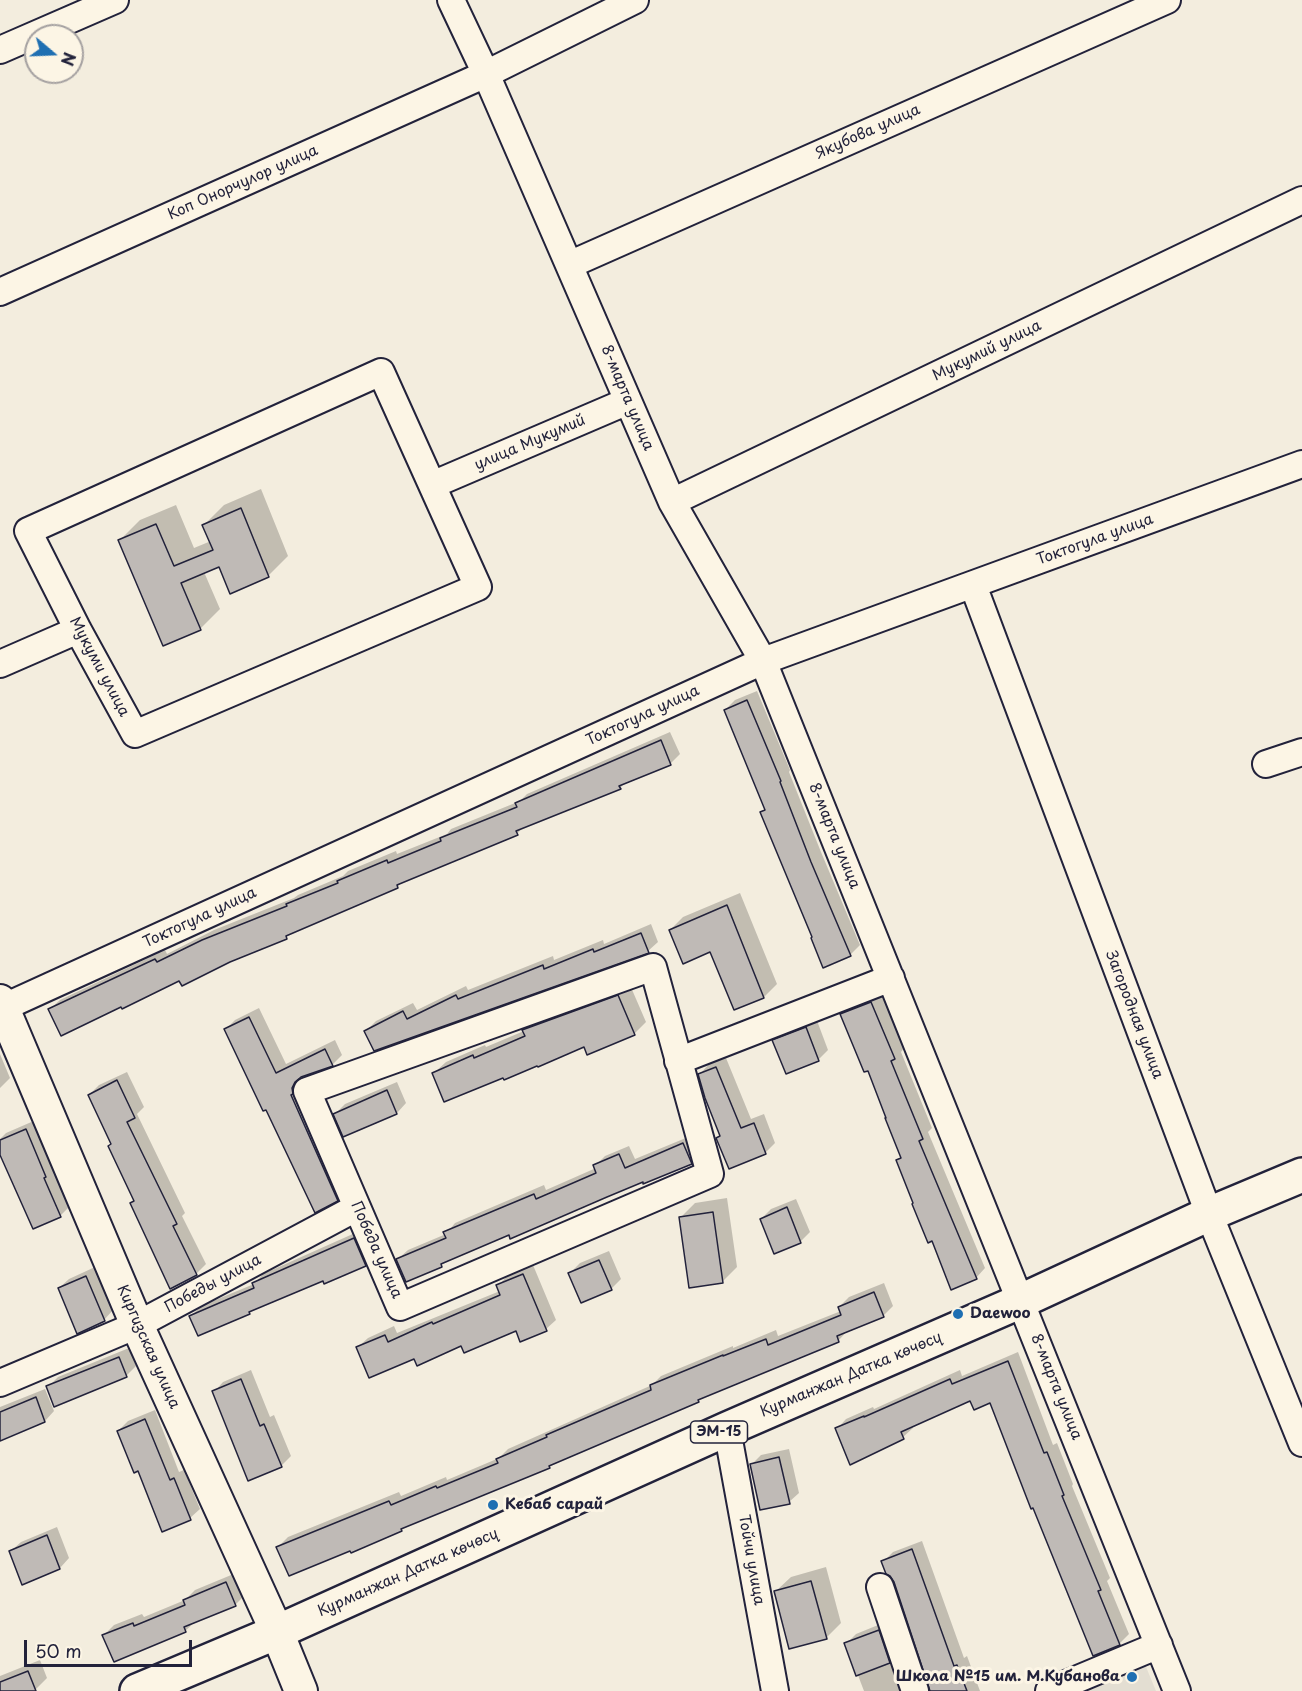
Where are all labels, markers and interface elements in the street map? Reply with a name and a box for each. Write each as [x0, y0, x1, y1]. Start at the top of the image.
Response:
north arrow [24, 24, 84, 84]
text: N [56, 49, 83, 69]
street label: Якубова улица [813, 101, 923, 163]
street label: Коп Онорчулор улица [165, 142, 321, 224]
street label: Мукумий улица [930, 317, 1044, 385]
street label: 8-марта улица [597, 343, 657, 453]
street label: улица Мукумий [472, 412, 588, 474]
street label: Токтогула улица [1034, 511, 1156, 569]
street label: Мукуми улица [65, 614, 133, 720]
street label: Токтогула улица [584, 682, 702, 750]
street label: 8-марта улица [805, 780, 863, 892]
street label: Токтогула улица [141, 884, 259, 952]
street label: Загородная улица [1101, 948, 1167, 1082]
street label: Победа улица [347, 1199, 405, 1301]
street label: Победы улица [162, 1251, 264, 1317]
street label: Киргизская улица [113, 1282, 183, 1412]
place label: Daewoo [970, 1305, 1031, 1323]
marker: Daewoo [951, 1307, 965, 1321]
street label: Курманжан Датка көчөсү [757, 1328, 945, 1422]
street label: 8-марта улица [1027, 1331, 1085, 1443]
road number: ЭМ-15 [690, 1421, 748, 1443]
place label: Кебаб сарай [505, 1496, 603, 1514]
marker: Кебаб сарай [486, 1498, 500, 1512]
street label: Тойчи улица [734, 1513, 768, 1607]
street label: Курманжан Датка көчөсү [315, 1525, 501, 1621]
scale bar [27, 1628, 195, 1666]
text: 50 m [35, 1637, 82, 1664]
place label: Школа №15 им. М.Кубанова [896, 1668, 1120, 1686]
marker: Школа №15 им. М.Кубанова [1125, 1670, 1139, 1684]

